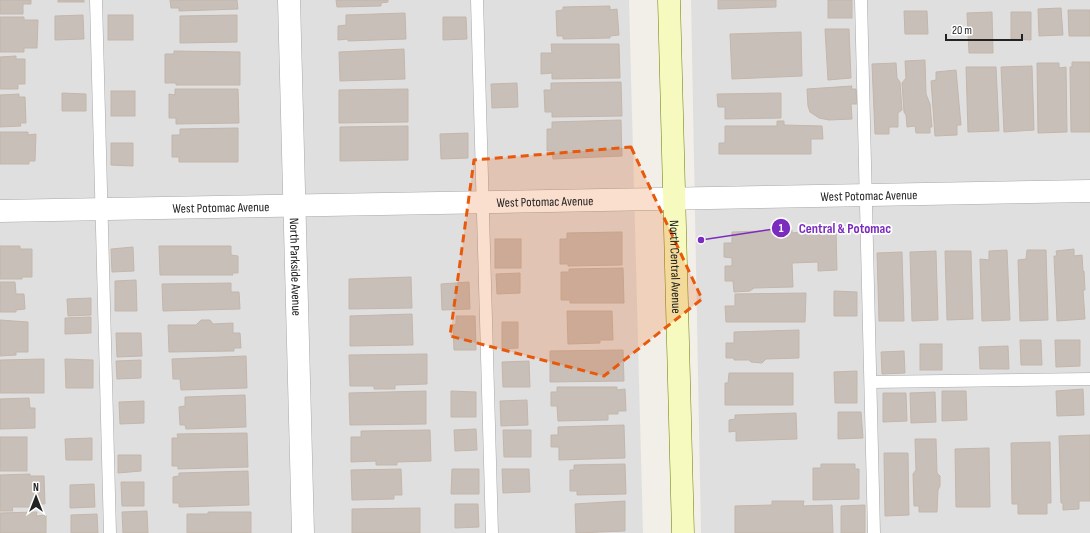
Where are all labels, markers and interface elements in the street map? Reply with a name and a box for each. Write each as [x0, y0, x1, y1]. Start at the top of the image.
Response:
scale bar [946, 16, 1022, 42]
text: 20 m [952, 23, 972, 38]
street label: West Potomac Avenue [820, 187, 917, 205]
street label: West Potomac Avenue [496, 193, 594, 211]
street label: West Potomac Avenue [172, 199, 270, 217]
callout: Central & Potomac [771, 215, 900, 241]
street label: North Parkside Avenue [286, 218, 304, 316]
street label: North Central Avenue [666, 220, 684, 314]
text: Central & Potomac [799, 220, 891, 237]
text: 1 [779, 221, 784, 236]
north arrow [16, 477, 56, 517]
text: N [33, 481, 39, 494]

